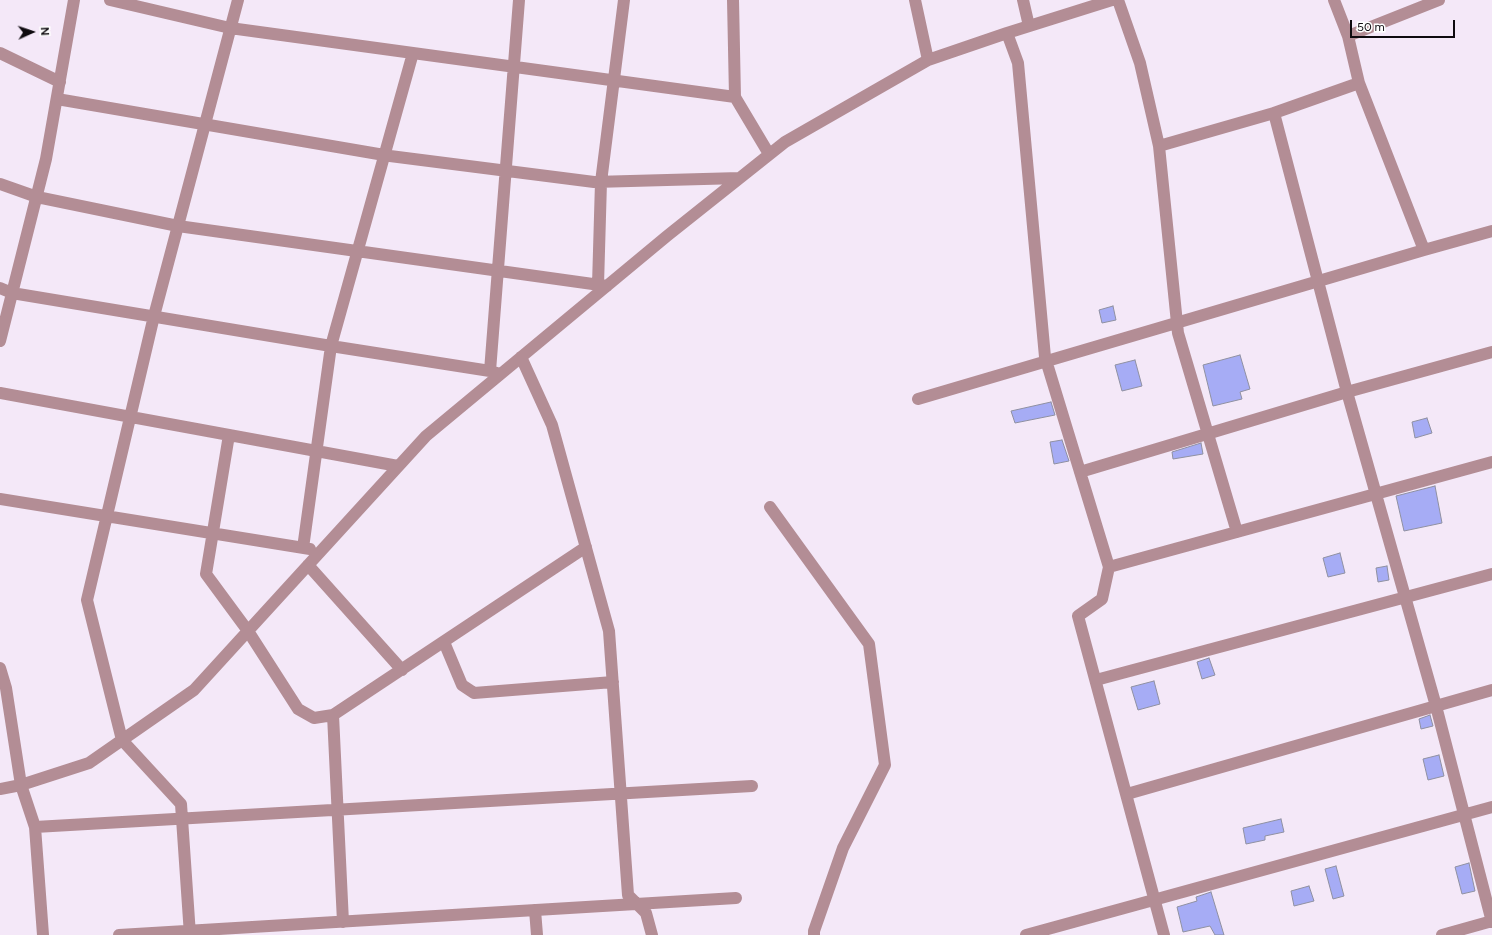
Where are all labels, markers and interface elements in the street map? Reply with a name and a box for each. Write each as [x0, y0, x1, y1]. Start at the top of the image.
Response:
north arrow [12, 12, 52, 52]
scale bar [1352, 12, 1457, 38]
text: 50 m [1357, 20, 1385, 34]
text: N [38, 27, 51, 36]

